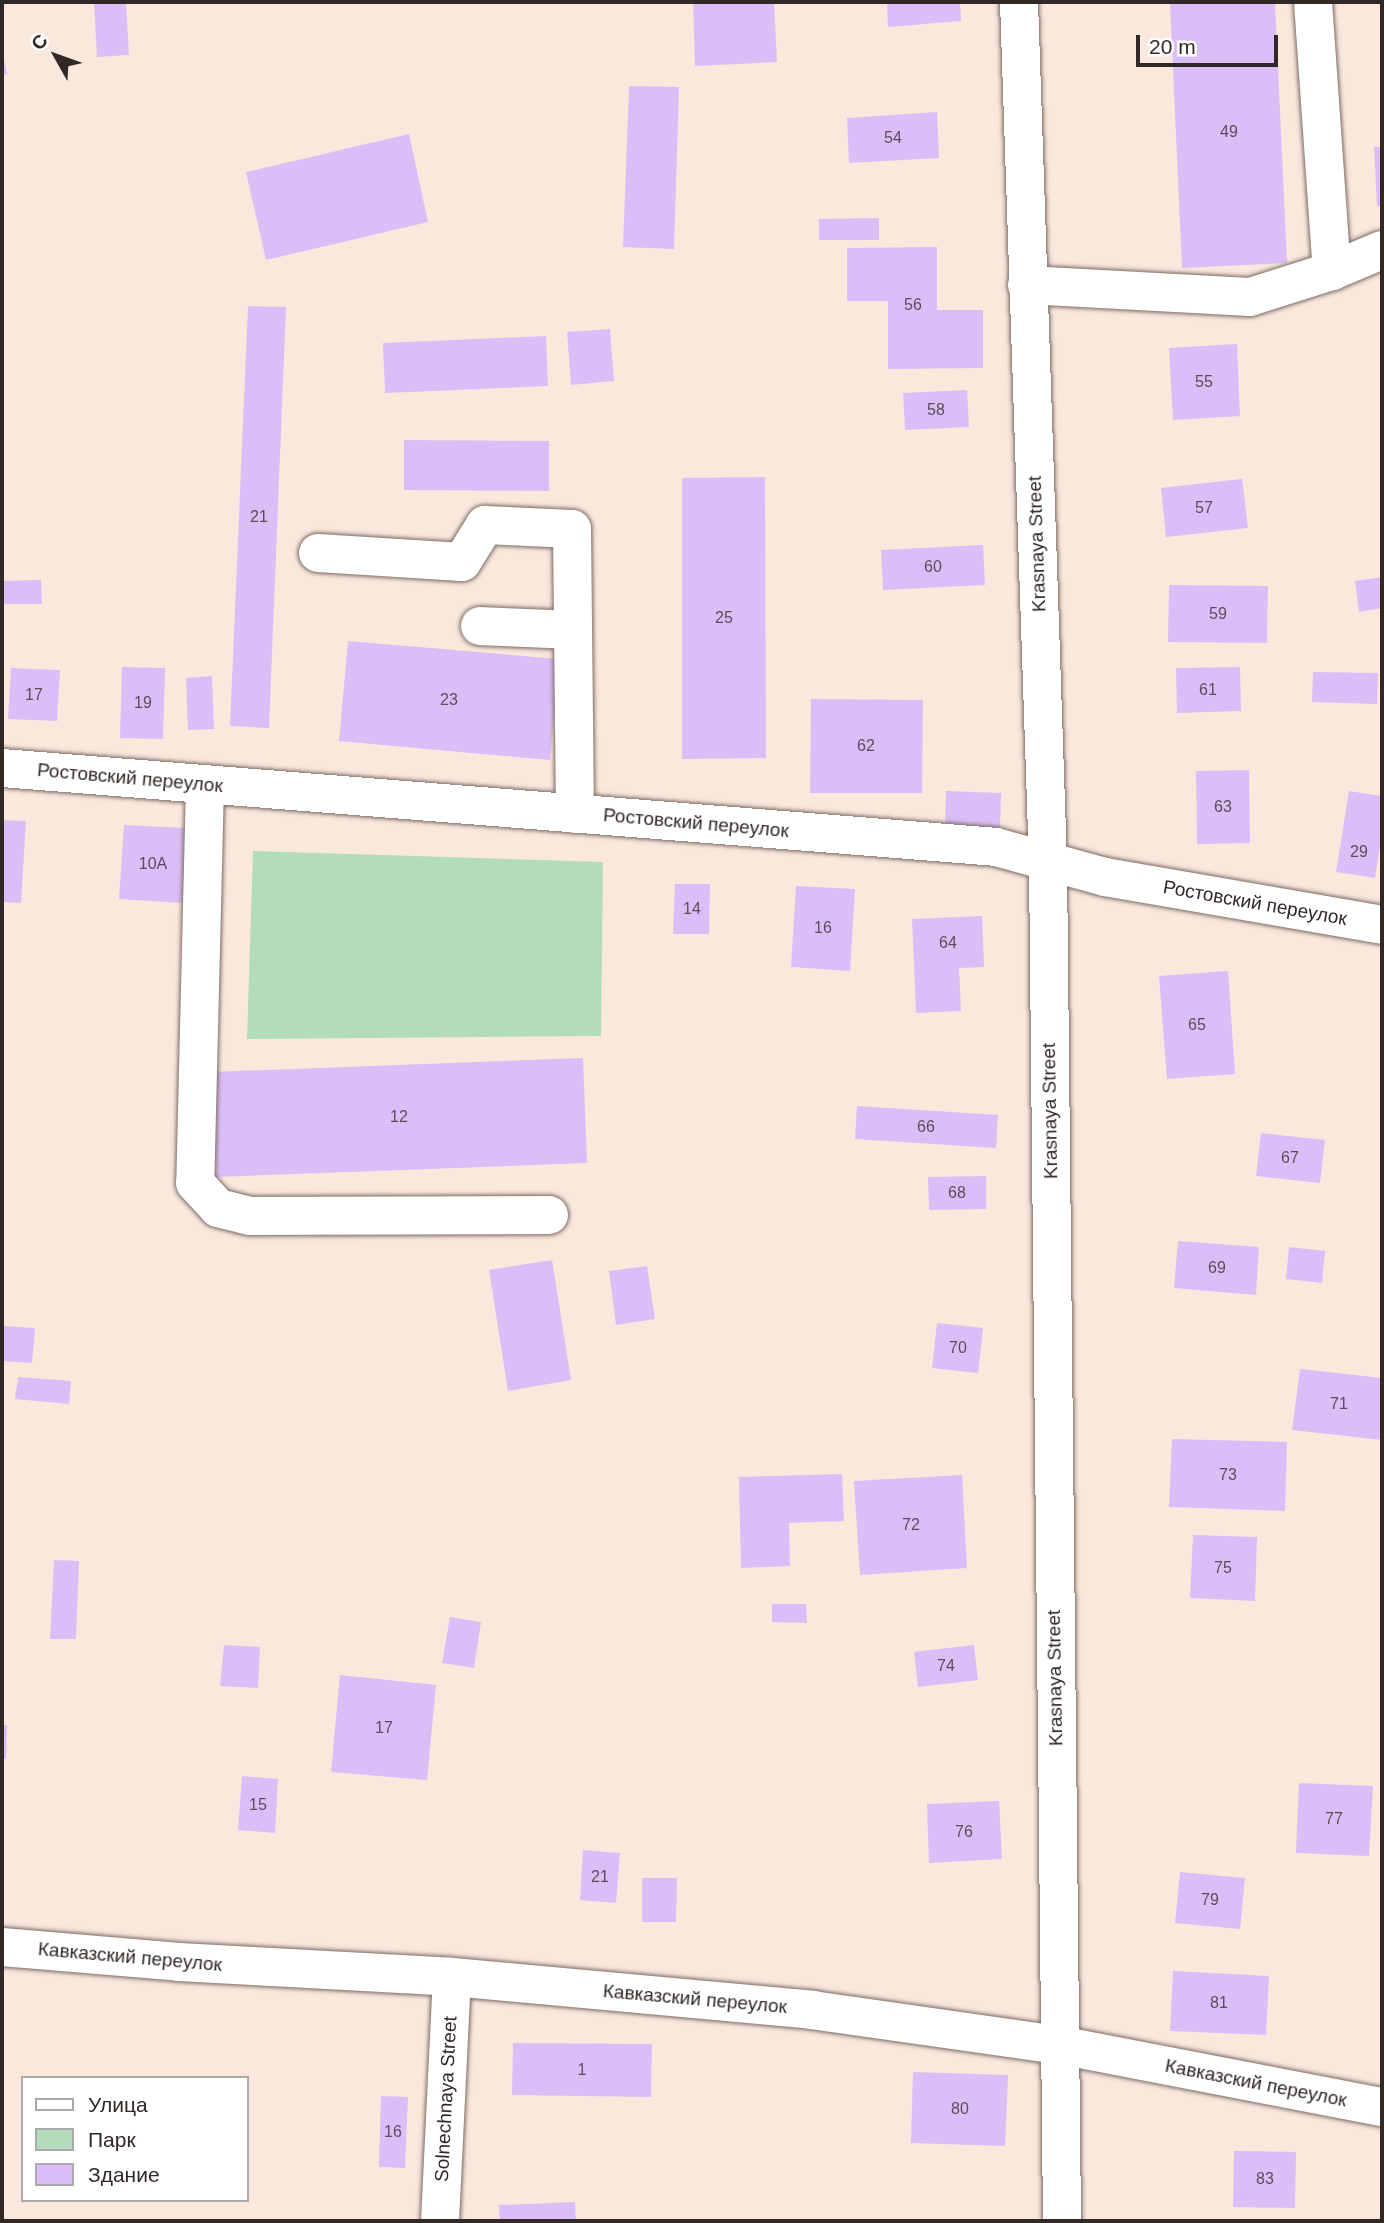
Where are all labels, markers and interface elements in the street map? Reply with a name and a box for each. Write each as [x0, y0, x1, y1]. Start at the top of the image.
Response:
north arrow [21, 21, 91, 91]
scale bar [1139, 21, 1281, 65]
text: С [27, 30, 52, 54]
text: 20 m [1149, 35, 1196, 58]
house number: 49 [1220, 122, 1238, 142]
house number: 54 [884, 128, 902, 148]
house number: 56 [904, 295, 922, 315]
house number: 55 [1195, 372, 1213, 392]
house number: 58 [927, 400, 945, 420]
street label: Krasnaya Street [1023, 476, 1051, 612]
house number: 57 [1195, 498, 1213, 518]
house number: 21 [250, 507, 268, 527]
house number: 60 [924, 557, 942, 577]
house number: 59 [1209, 604, 1227, 624]
house number: 25 [715, 608, 733, 628]
house number: 61 [1199, 680, 1217, 700]
house number: 17 [25, 685, 43, 705]
house number: 23 [440, 690, 458, 710]
house number: 19 [134, 693, 152, 713]
house number: 62 [857, 736, 875, 756]
street label: Ростовский переулок [36, 759, 224, 797]
house number: 63 [1214, 797, 1232, 817]
street label: Ростовский переулок [602, 804, 790, 842]
house number: 29 [1350, 842, 1368, 862]
house number: 10А [139, 854, 167, 874]
street label: Ростовский переулок [1161, 876, 1349, 930]
house number: 14 [683, 899, 701, 919]
house number: 16 [814, 918, 832, 938]
house number: 64 [939, 933, 957, 953]
house number: 65 [1188, 1015, 1206, 1035]
street label: Krasnaya Street [1037, 1043, 1063, 1179]
house number: 12 [390, 1107, 408, 1127]
house number: 66 [917, 1117, 935, 1137]
house number: 67 [1281, 1148, 1299, 1168]
house number: 68 [948, 1183, 966, 1203]
house number: 69 [1208, 1258, 1226, 1278]
house number: 70 [949, 1338, 967, 1358]
house number: 71 [1330, 1394, 1348, 1414]
house number: 73 [1219, 1465, 1237, 1485]
house number: 72 [902, 1515, 920, 1535]
house number: 75 [1214, 1558, 1232, 1578]
street label: Krasnaya Street [1042, 1610, 1068, 1746]
house number: 74 [937, 1656, 955, 1676]
house number: 17 [375, 1718, 393, 1738]
house number: 15 [249, 1795, 267, 1815]
house number: 77 [1325, 1809, 1343, 1829]
house number: 76 [955, 1822, 973, 1842]
house number: 21 [591, 1867, 609, 1887]
house number: 79 [1201, 1890, 1219, 1910]
street label: Кавказский переулок [37, 1938, 223, 1976]
street label: Кавказский переулок [602, 1980, 788, 2018]
house number: 81 [1210, 1993, 1228, 2013]
street label: Solnechnaya Street [430, 2016, 462, 2182]
street label: Кавказский переулок [1163, 2054, 1349, 2112]
house number: 1 [578, 2060, 586, 2080]
legend [21, 2076, 248, 2202]
text: Улица [88, 2093, 148, 2116]
house number: 80 [951, 2099, 969, 2119]
house number: 16 [384, 2122, 402, 2142]
text: Парк [88, 2128, 136, 2151]
text: Здание [88, 2163, 160, 2186]
house number: 83 [1256, 2169, 1274, 2189]

